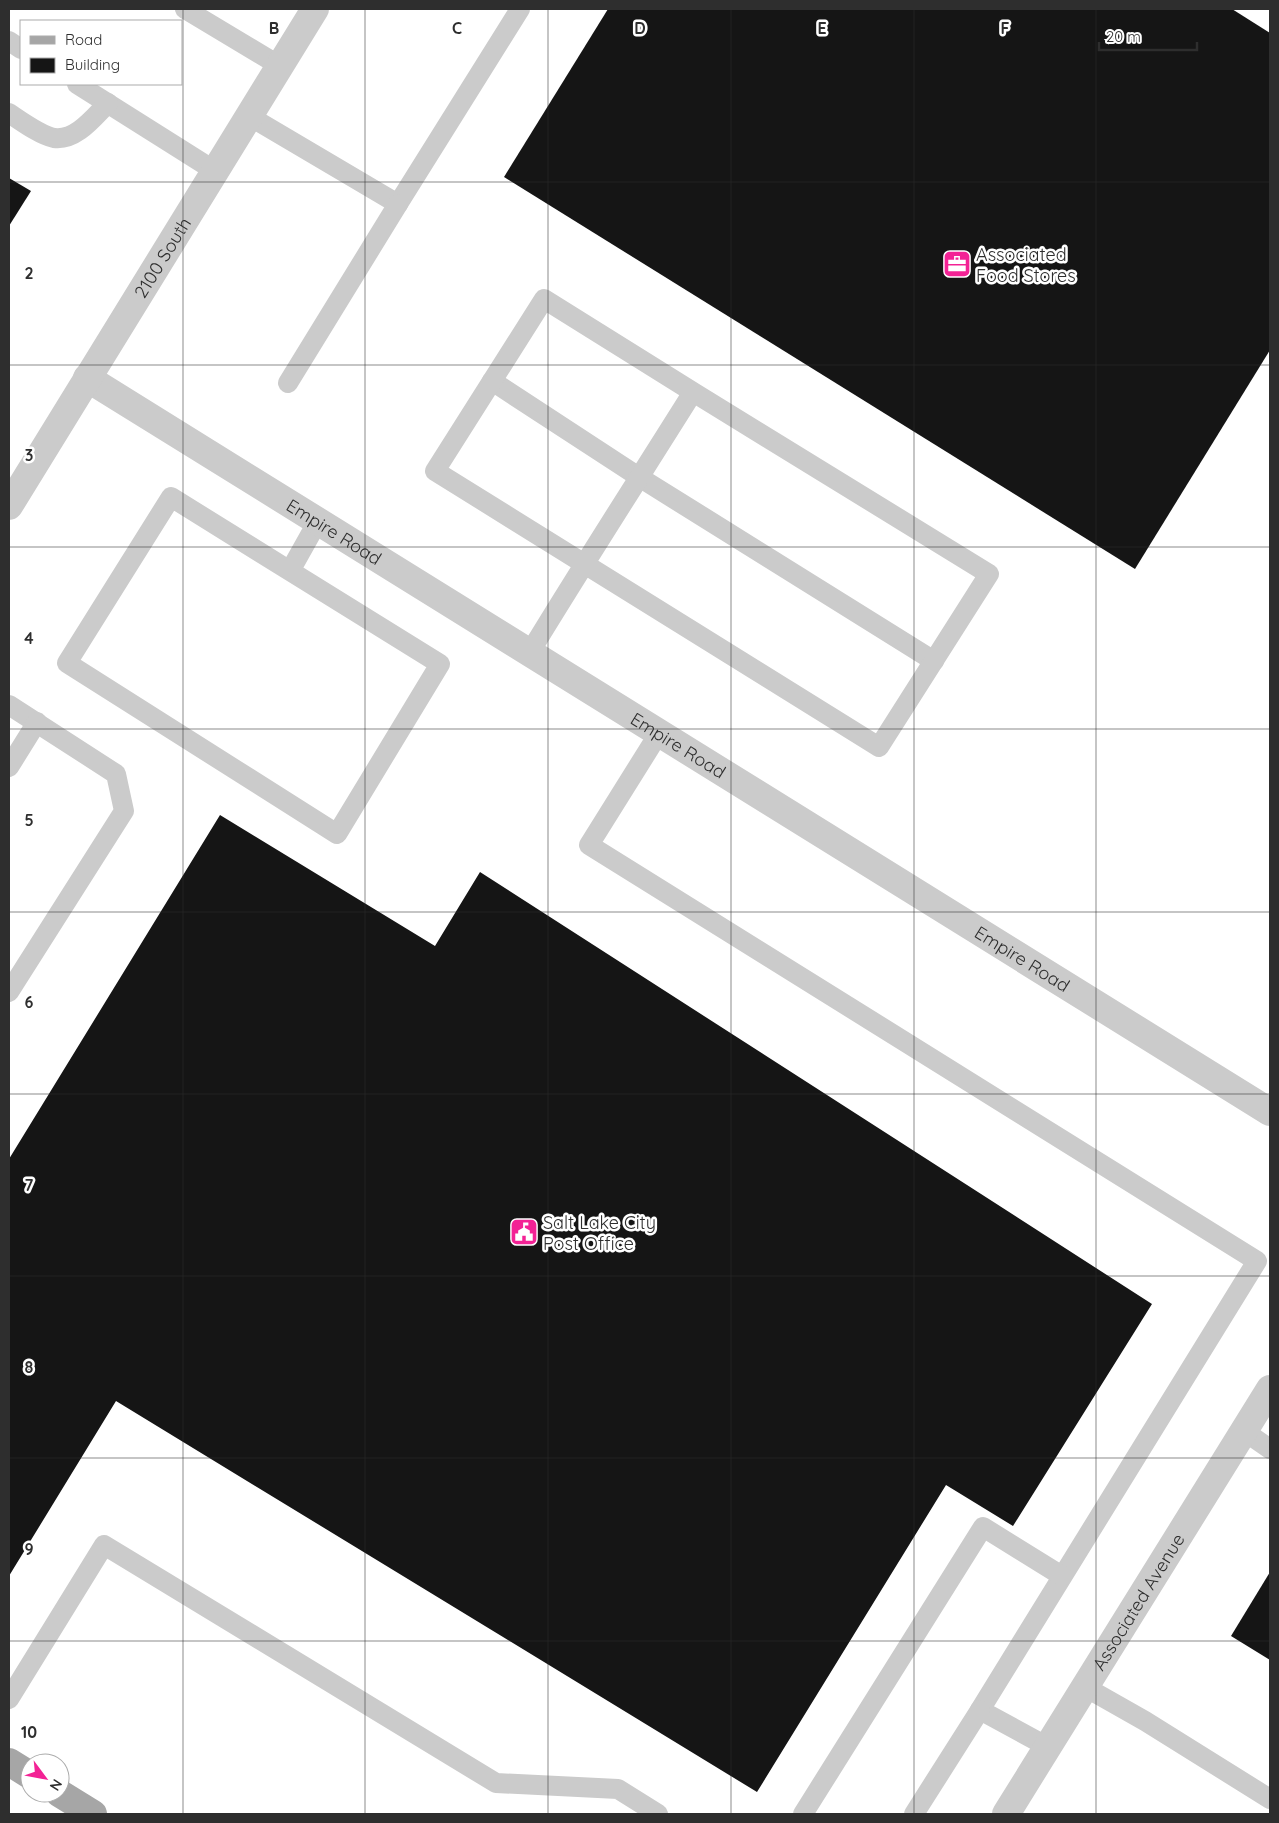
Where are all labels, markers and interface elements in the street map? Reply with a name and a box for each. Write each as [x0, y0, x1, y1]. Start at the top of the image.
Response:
text: B [269, 18, 279, 38]
text: C [452, 18, 462, 38]
text: D [634, 18, 646, 38]
text: E [817, 18, 827, 38]
text: F [1001, 18, 1010, 38]
legend [20, 20, 182, 85]
scale bar [1099, 20, 1196, 52]
text: 20 m [1106, 27, 1141, 46]
text: Road [65, 30, 102, 49]
text: Building [65, 55, 120, 74]
street label: 2100 South [129, 213, 196, 302]
place label: Associated Food Stores [976, 243, 1076, 287]
office icon: Associated Food Stores [942, 249, 972, 279]
text: 2 [24, 263, 34, 283]
text: 3 [25, 445, 33, 465]
street label: Empire Road [282, 493, 386, 570]
text: 4 [24, 628, 34, 648]
street label: Empire Road [627, 707, 730, 783]
text: 5 [24, 810, 34, 830]
street label: Empire Road [971, 920, 1074, 997]
text: 6 [25, 992, 34, 1012]
text: 7 [25, 1175, 34, 1195]
place label: Salt Lake City Post Office [543, 1211, 656, 1255]
public building icon: Salt Lake City Post Office [509, 1217, 539, 1247]
text: 8 [25, 1357, 34, 1377]
street label: Associated Avenue [1087, 1529, 1189, 1674]
text: 9 [24, 1539, 34, 1559]
text: 10 [21, 1722, 37, 1742]
north arrow [20, 1753, 70, 1803]
text: N [46, 1776, 66, 1794]

